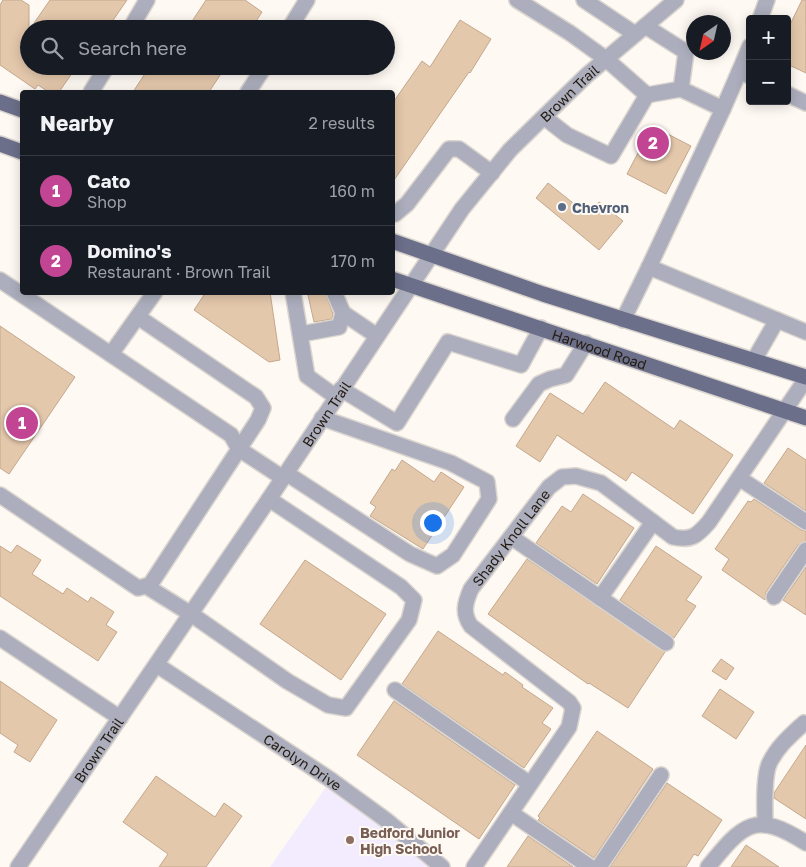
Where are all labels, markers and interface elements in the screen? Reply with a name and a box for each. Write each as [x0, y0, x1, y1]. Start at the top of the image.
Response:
north arrow [686, 15, 731, 60]
map controls [746, 15, 791, 105]
button: + [746, 15, 791, 60]
search box [20, 20, 395, 75]
icon: search [38, 34, 66, 62]
text: Search here [78, 36, 187, 59]
button: − [746, 60, 791, 105]
street label: Brown Trail [536, 61, 602, 125]
text: Nearby [40, 110, 114, 136]
text: 2 results [309, 113, 375, 133]
pin: 2 [637, 124, 669, 162]
text: Cato [87, 169, 131, 192]
text: 1 [52, 181, 60, 201]
text: 160 m [329, 181, 375, 201]
text: Shop [87, 192, 127, 212]
place label: Chevron [572, 199, 629, 216]
marker: Chevron [556, 201, 568, 213]
text: Domino's [87, 239, 172, 262]
text: 2 [51, 251, 61, 271]
text: 170 m [331, 251, 375, 271]
text: Restaurant · Brown Trail [87, 262, 271, 282]
street label: Harwood Road [550, 325, 649, 372]
street label: Brown Trail [298, 378, 354, 450]
pin: 1 [6, 404, 38, 442]
street label: Shady Knoll Lane [468, 486, 553, 589]
your location [420, 510, 446, 536]
street label: Brown Trail [70, 714, 126, 786]
street label: Carolyn Drive [261, 730, 345, 794]
place label: Bedford Junior High School [360, 824, 461, 857]
marker: Bedford Junior High School [344, 834, 356, 846]

